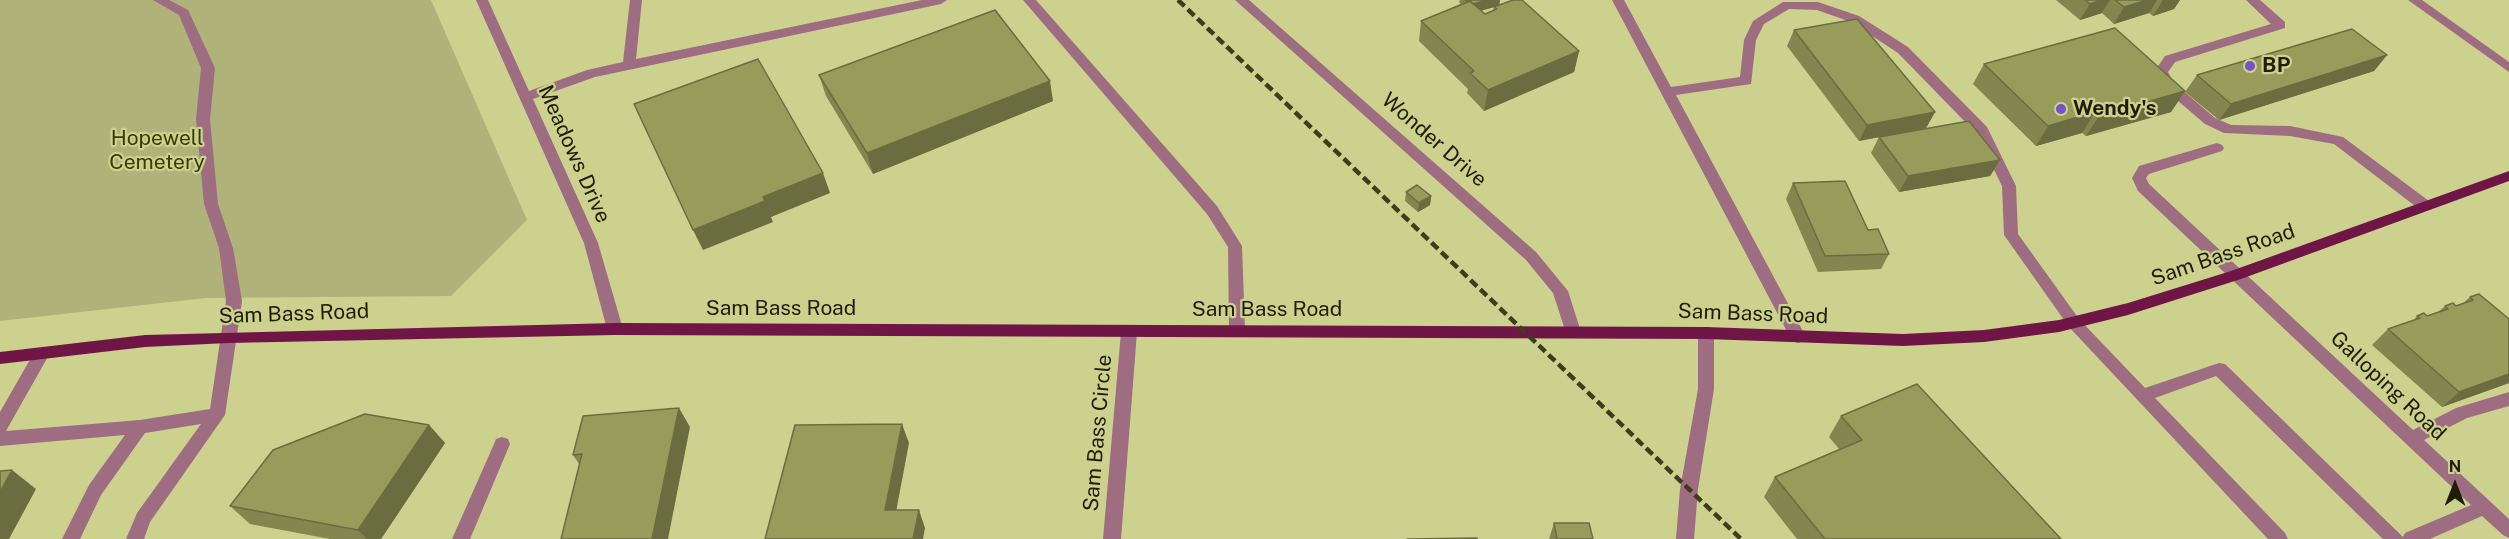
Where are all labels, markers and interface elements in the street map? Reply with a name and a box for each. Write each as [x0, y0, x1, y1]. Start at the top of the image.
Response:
place label: BP [2262, 53, 2290, 79]
marker: BP [2243, 59, 2257, 73]
street label: Meadows Drive [532, 81, 616, 227]
street label: Wonder Drive [1376, 88, 1492, 192]
place label: Wendy's [2073, 96, 2157, 122]
marker: Wendy's [2054, 102, 2068, 116]
park label: Hopewell Cemetery [109, 126, 205, 176]
street label: Sam Bass Road [2148, 219, 2298, 291]
street label: Sam Bass Road [706, 296, 856, 322]
street label: Sam Bass Road [1192, 297, 1342, 323]
street label: Sam Bass Road [218, 299, 370, 329]
street label: Sam Bass Road [1677, 299, 1829, 329]
street label: Galloping Road [2325, 326, 2451, 446]
street label: Sam Bass Circle [1079, 353, 1117, 513]
north arrow [2425, 455, 2485, 515]
text: N [2449, 457, 2461, 476]

